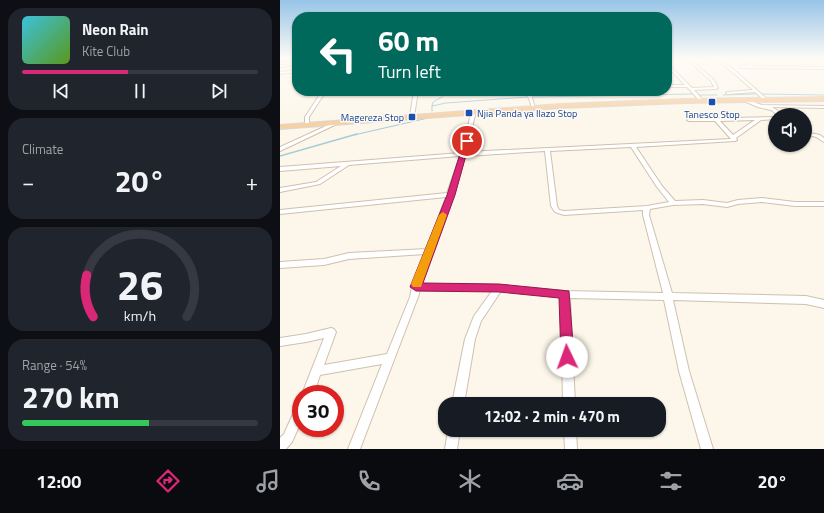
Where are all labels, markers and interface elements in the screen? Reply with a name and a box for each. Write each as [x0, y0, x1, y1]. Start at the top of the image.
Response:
text: Neon Rain [82, 18, 149, 41]
text: 60 m [378, 19, 439, 62]
icon: left [312, 28, 364, 80]
text: Kite Club [82, 41, 130, 61]
text: Turn left [378, 58, 441, 85]
icon: previous [50, 80, 72, 102]
icon: pause [129, 80, 151, 102]
icon: next [208, 80, 230, 102]
marker: Tanesco Stop [707, 97, 717, 107]
place label: Njia Panda ya Ilazo Stop [477, 106, 577, 121]
place label: Tanesco Stop [684, 107, 740, 122]
marker: Njia Panda ya Ilazo Stop [464, 108, 474, 118]
map controls [768, 108, 812, 152]
button: sound [768, 108, 812, 152]
place label: Magereza Stop [341, 110, 404, 125]
marker: Magereza Stop [407, 112, 417, 122]
pin [450, 124, 484, 158]
icon: arrive [456, 130, 478, 152]
text: Climate [22, 139, 63, 159]
text: 20° [115, 158, 165, 204]
text: − [22, 165, 34, 199]
text: + [246, 165, 258, 199]
text: 26 [117, 253, 163, 316]
text: km/h [124, 305, 156, 327]
position arrow [546, 336, 588, 378]
text: Range · 54% [22, 355, 87, 375]
text: 270 km [22, 374, 120, 420]
speed limit sign: 30 [292, 385, 344, 437]
text: 12:02 · 2 min · 470 m [484, 405, 620, 428]
icon: directions [154, 467, 182, 495]
icon: music [254, 467, 282, 495]
icon: phone [355, 467, 383, 495]
icon: climate [456, 467, 484, 495]
icon: car [556, 467, 584, 495]
icon: filters [657, 467, 685, 495]
text: 12:00 [36, 468, 81, 495]
text: 20° [757, 468, 788, 495]

